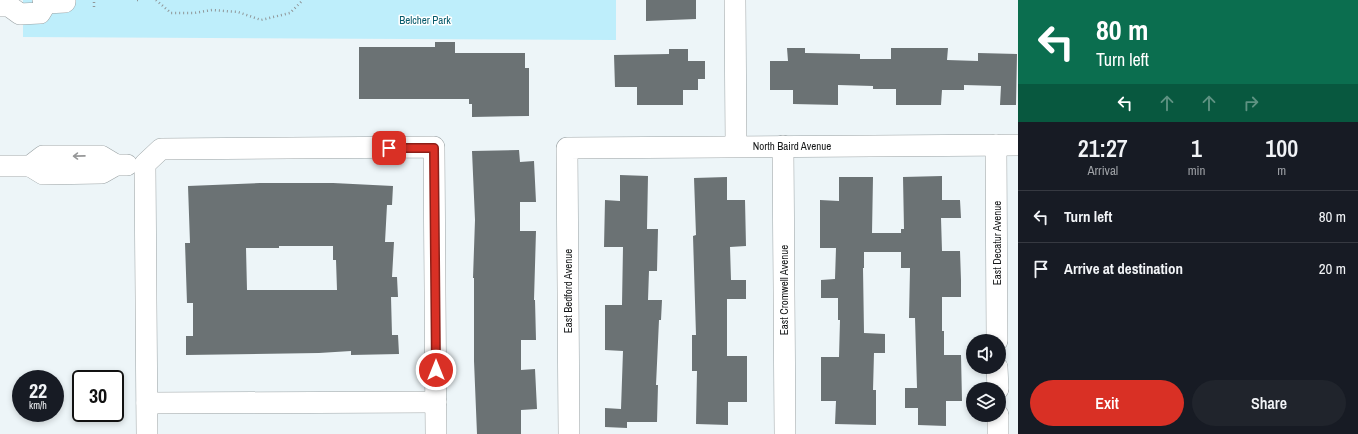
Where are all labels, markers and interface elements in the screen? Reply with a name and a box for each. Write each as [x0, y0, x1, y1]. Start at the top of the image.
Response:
text: 80 m [1096, 11, 1148, 49]
park label: Belcher Park [399, 13, 451, 27]
icon: left [1030, 16, 1082, 68]
text: Turn left [1096, 47, 1149, 72]
icon: left [1114, 92, 1136, 114]
icon: ahead [1156, 92, 1178, 114]
icon: ahead [1198, 92, 1220, 114]
icon: right [1240, 92, 1262, 114]
pin [372, 131, 406, 165]
text: 21:27 [1078, 132, 1128, 164]
text: 1 [1191, 132, 1202, 164]
text: 100 [1265, 132, 1298, 164]
icon: arrive [378, 137, 400, 159]
street label: North Baird Avenue [753, 139, 831, 153]
one-way arrow [73, 153, 86, 160]
text: Arrival [1087, 162, 1118, 179]
text: min [1188, 162, 1205, 179]
text: m [1277, 162, 1286, 179]
street label: East Decatur Avenue [990, 201, 1004, 285]
icon: left [1030, 206, 1052, 228]
text: Turn left [1064, 206, 1112, 227]
text: 80 m [1319, 206, 1346, 227]
street label: East Cromwell Avenue [777, 245, 791, 335]
street label: East Bedford Avenue [561, 249, 575, 333]
icon: arrive [1030, 258, 1052, 280]
text: Arrive at destination [1064, 258, 1183, 279]
text: 20 m [1319, 258, 1346, 279]
map controls [966, 334, 1006, 422]
button: sound [966, 334, 1006, 374]
position arrow [415, 349, 457, 391]
speed limit sign: 30 [72, 370, 124, 422]
text: 22 [29, 377, 47, 404]
button: Exit [1030, 380, 1184, 426]
button: Share [1192, 380, 1346, 426]
button: layers [966, 382, 1006, 422]
text: km/h [29, 399, 47, 412]

